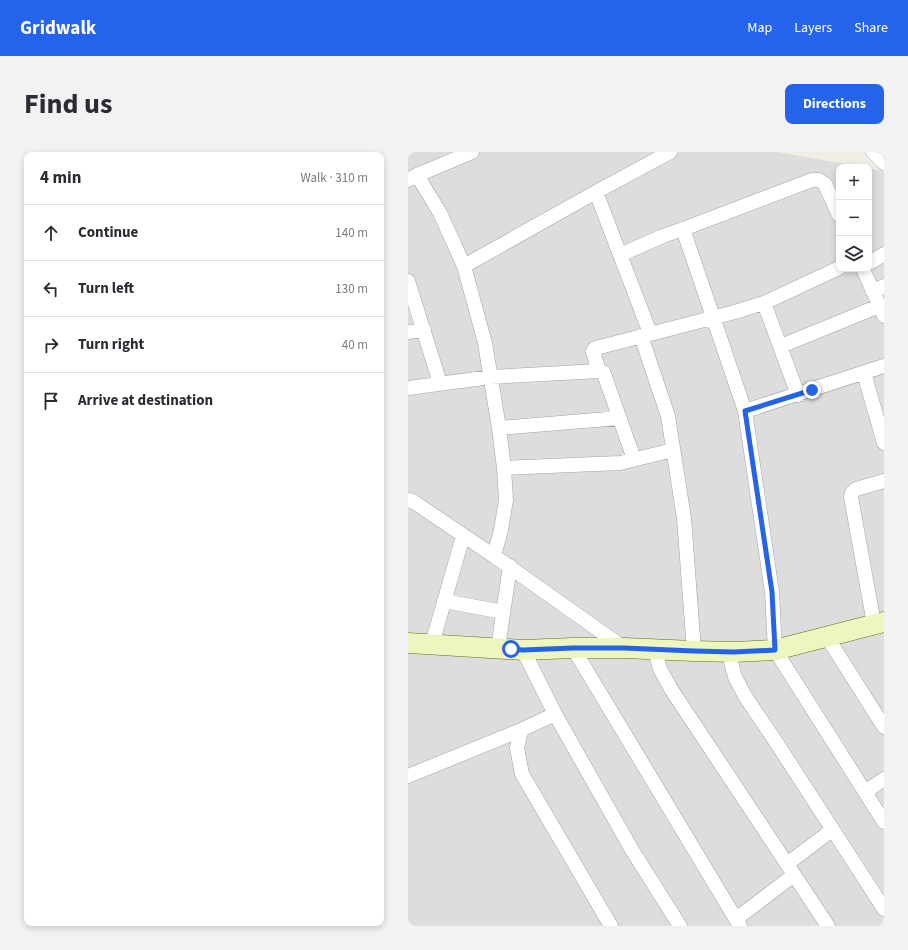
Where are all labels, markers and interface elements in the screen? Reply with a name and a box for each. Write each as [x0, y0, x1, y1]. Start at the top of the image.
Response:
text: Gridwalk [20, 15, 96, 42]
text: Map [747, 18, 772, 38]
text: Layers [794, 18, 832, 38]
text: Share [854, 18, 888, 38]
text: Find us [24, 84, 112, 124]
button: Directions [785, 84, 884, 124]
map controls [836, 164, 872, 272]
button: + [836, 164, 872, 200]
text: 4 min [40, 166, 81, 190]
text: Walk · 310 m [300, 169, 368, 187]
button: − [836, 200, 872, 236]
icon: ahead [40, 222, 62, 244]
text: Continue [78, 222, 138, 243]
text: 140 m [335, 224, 368, 242]
button: layers [836, 236, 872, 272]
icon: left [40, 278, 62, 300]
text: Turn left [78, 278, 134, 299]
text: 130 m [335, 280, 368, 298]
icon: right [40, 334, 62, 356]
text: Turn right [78, 334, 144, 355]
text: 40 m [342, 336, 368, 354]
route end [803, 381, 821, 399]
icon: arrive [40, 390, 62, 412]
text: Arrive at destination [78, 390, 213, 411]
route start [502, 640, 520, 658]

